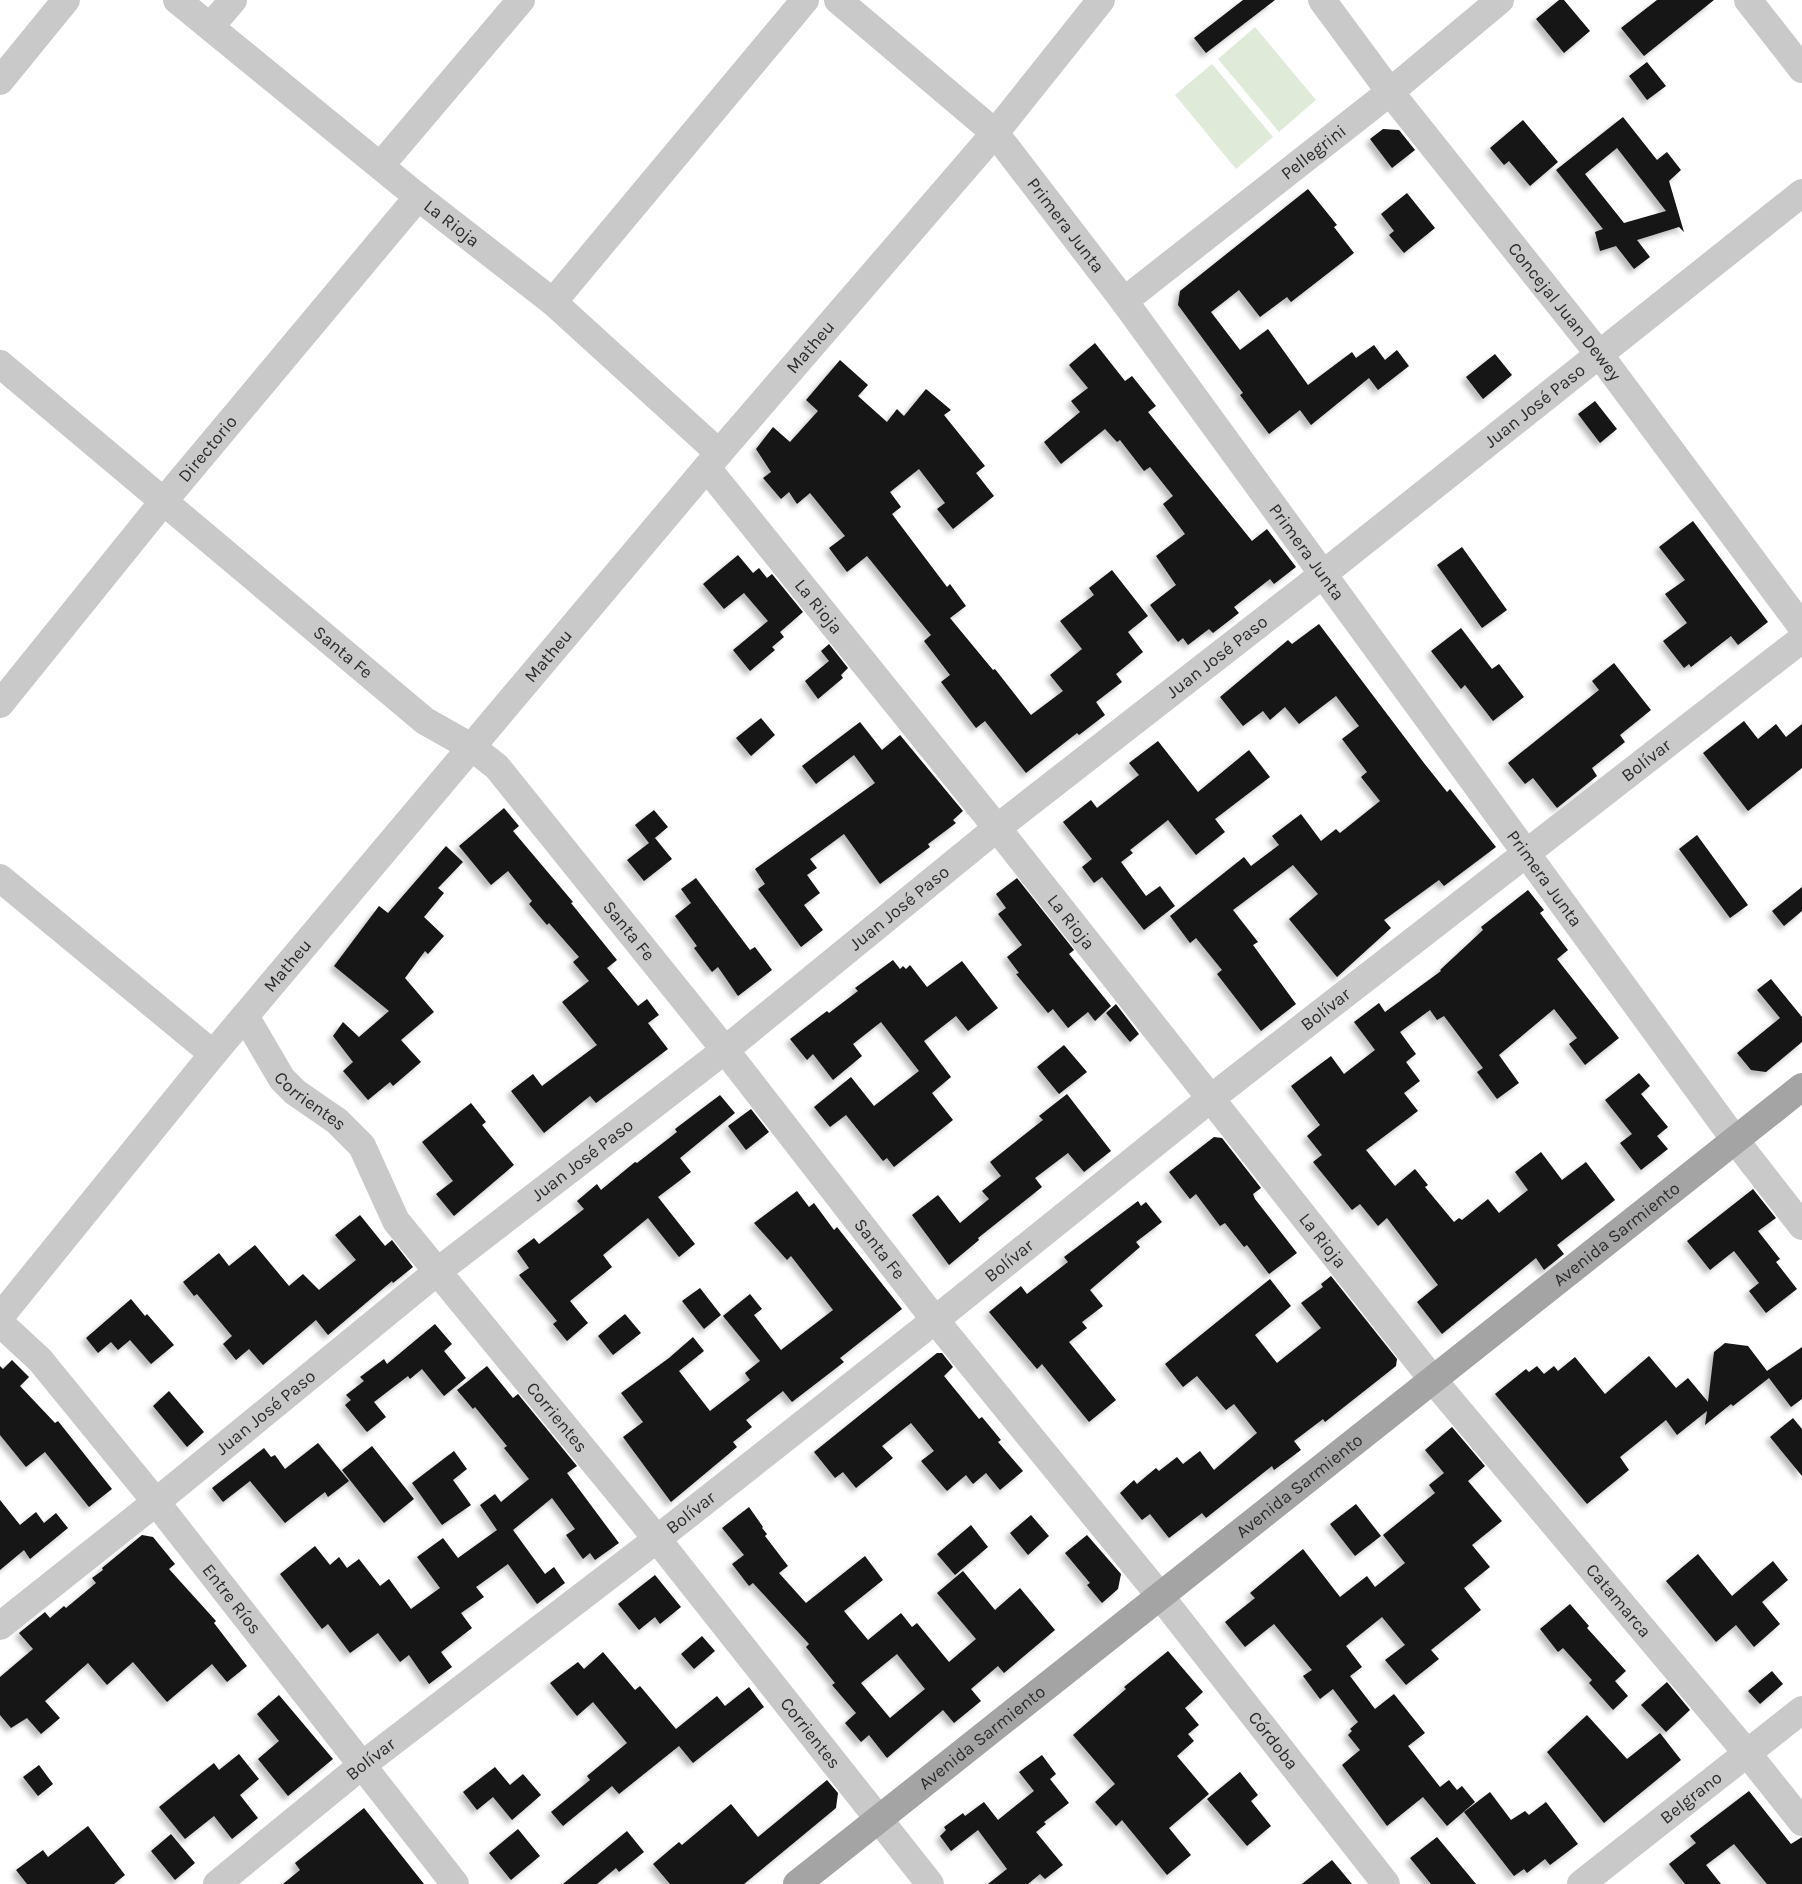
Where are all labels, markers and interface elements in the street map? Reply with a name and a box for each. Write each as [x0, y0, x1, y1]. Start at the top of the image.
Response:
street label: Pellegrini [1276, 120, 1351, 185]
street label: Primera Junta [1022, 173, 1109, 277]
street label: La Rioja [420, 195, 484, 252]
street label: Concejal Juan Dewey [1503, 238, 1626, 386]
street label: Matheu [781, 316, 839, 378]
street label: Juan José Paso [1480, 359, 1590, 452]
street label: Directorio [173, 411, 242, 487]
street label: Primera Junta [1264, 499, 1349, 605]
street label: La Rioja [790, 575, 847, 639]
street label: Juan José Paso [1162, 610, 1272, 703]
street label: Santa Fe [309, 621, 377, 683]
street label: Matheu [520, 625, 577, 687]
street label: Bolívar [1617, 734, 1676, 786]
street label: Primera Junta [1502, 826, 1587, 931]
street label: Juan José Paso [845, 860, 954, 955]
street label: La Rioja [1043, 890, 1100, 954]
street label: Santa Fe [598, 896, 660, 965]
street label: Matheu [259, 934, 316, 997]
street label: Bolívar [1296, 983, 1355, 1036]
street label: Corrientes [269, 1068, 351, 1135]
street label: Juan José Paso [527, 1114, 638, 1206]
street label: Avenida Sarmiento [1549, 1177, 1684, 1291]
street label: La Rioja [1294, 1208, 1351, 1273]
street label: Santa Fe [849, 1214, 910, 1284]
street label: Bolívar [980, 1234, 1038, 1287]
street label: Juan José Paso [211, 1365, 320, 1460]
street label: Corrientes [522, 1377, 592, 1457]
street label: Avenida Sarmiento [1231, 1429, 1367, 1543]
street label: Bolívar [661, 1486, 720, 1539]
street label: Entre Ríos [197, 1559, 266, 1639]
street label: Catamarca [1581, 1559, 1656, 1642]
street label: Avenida Sarmiento [914, 1680, 1050, 1794]
street label: Corrientes [776, 1693, 846, 1773]
street label: Córdoba [1244, 1707, 1303, 1774]
street label: Bolívar [341, 1732, 400, 1785]
street label: Belgrano [1656, 1766, 1726, 1829]

